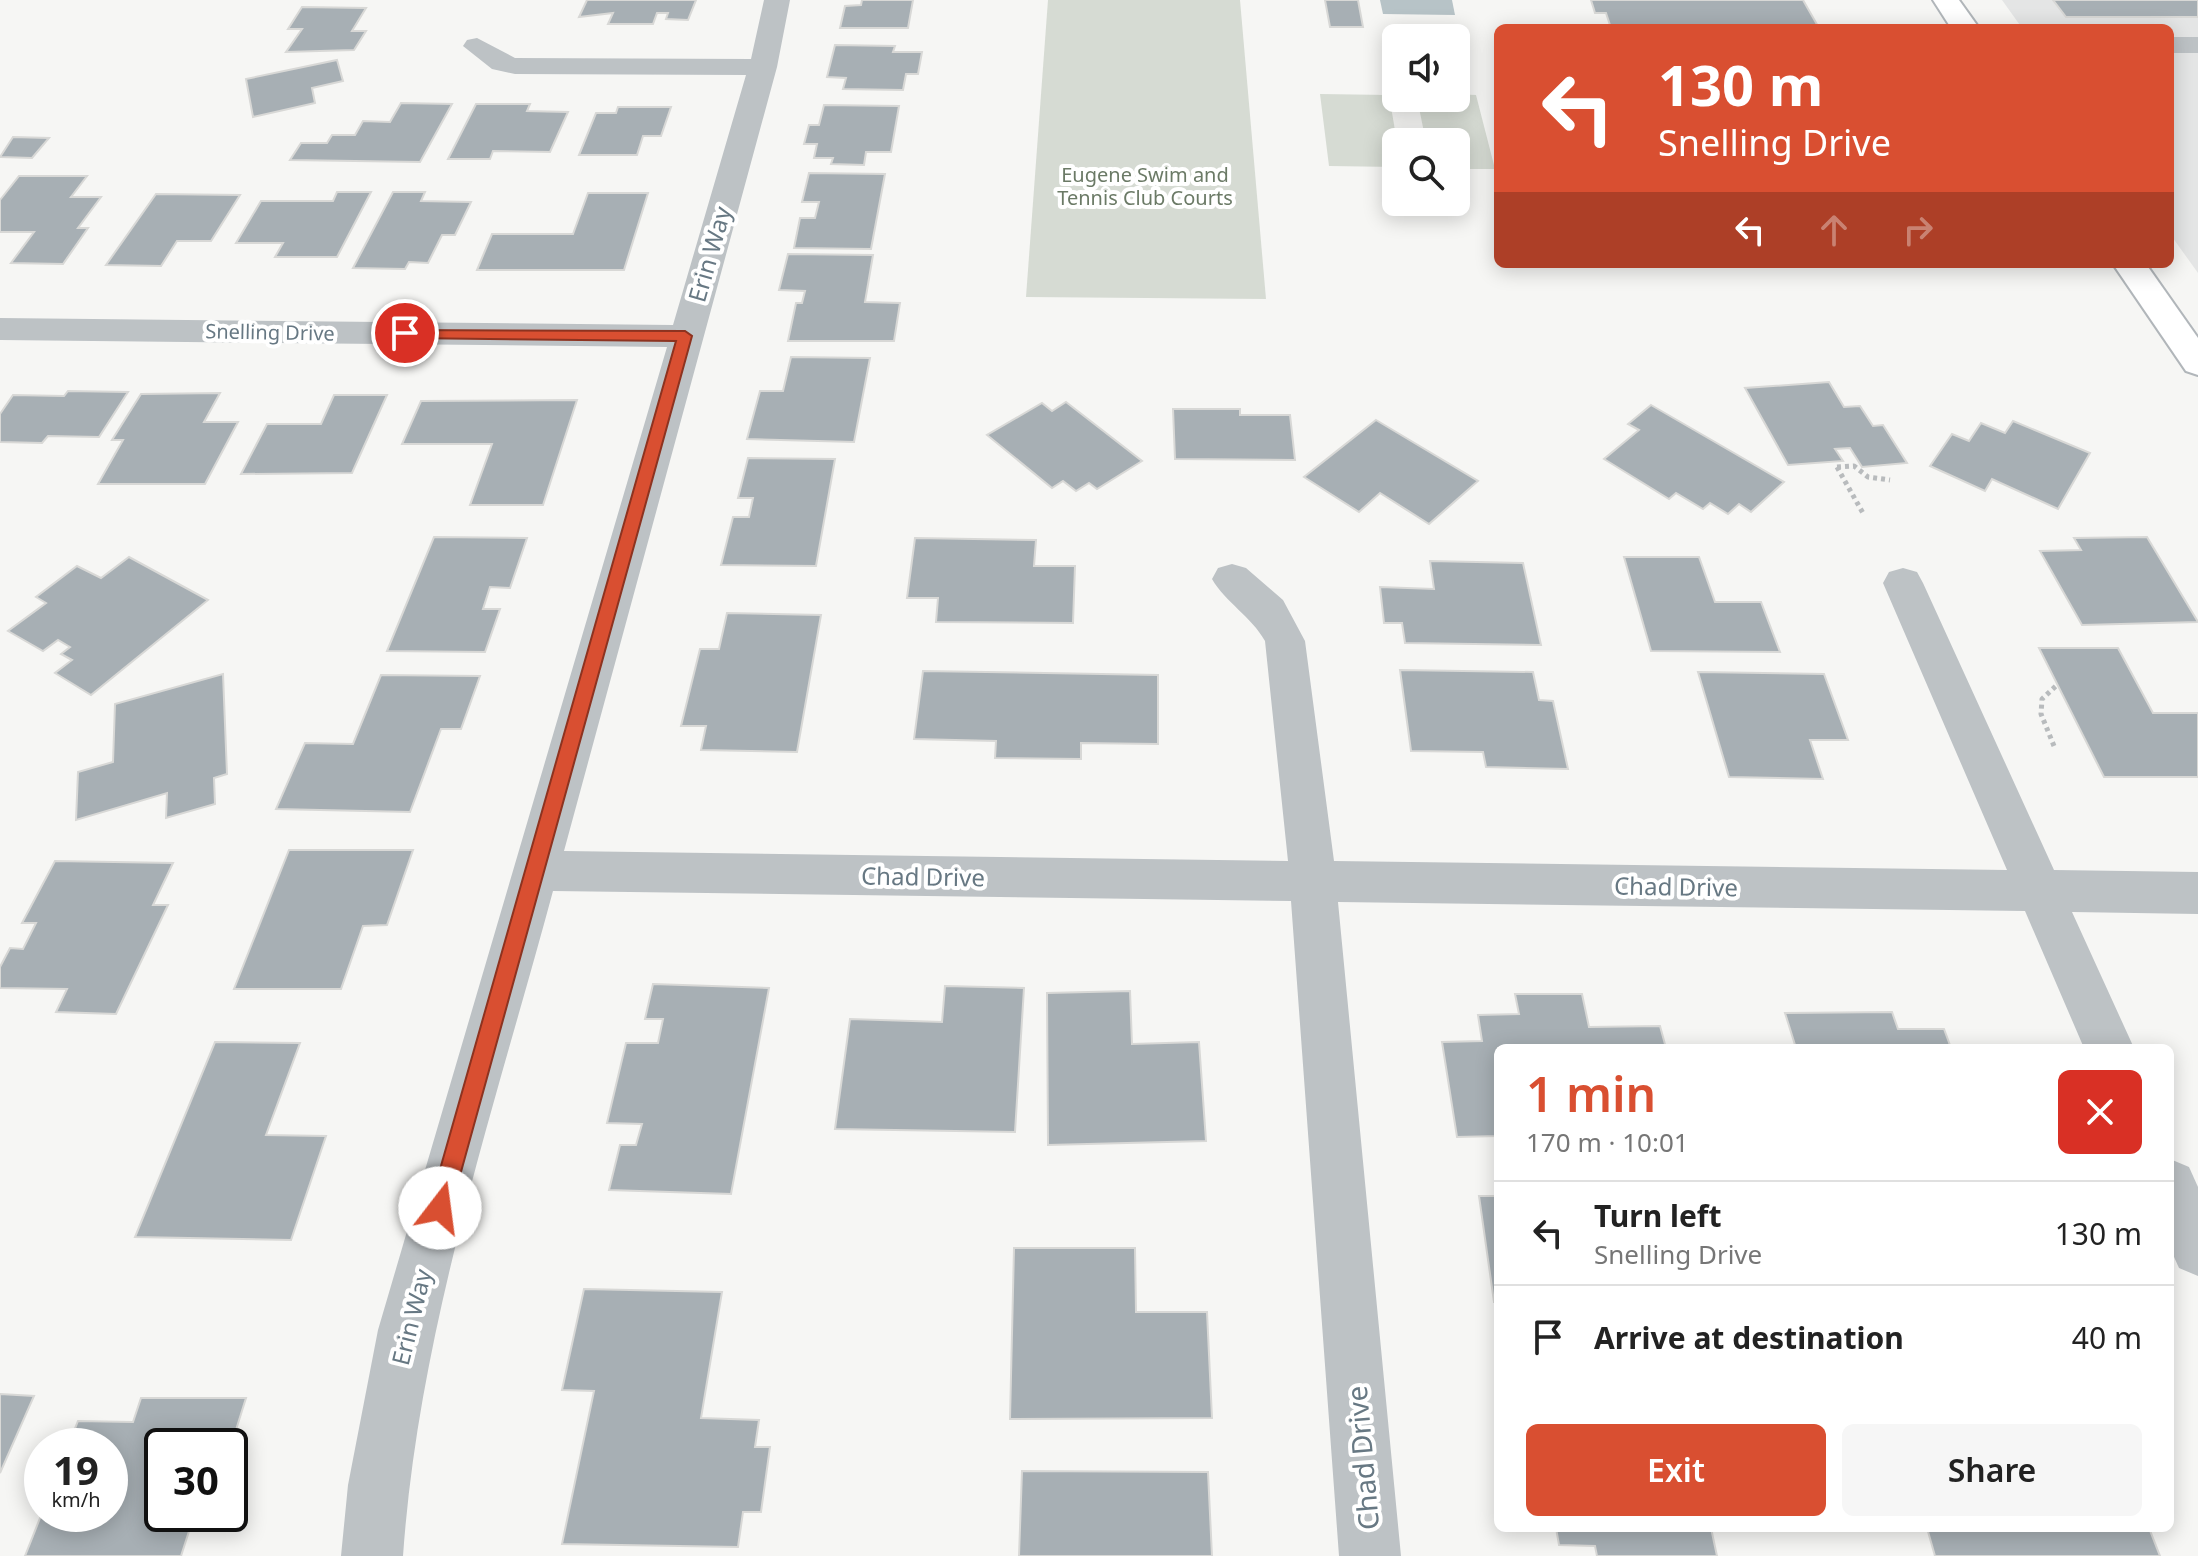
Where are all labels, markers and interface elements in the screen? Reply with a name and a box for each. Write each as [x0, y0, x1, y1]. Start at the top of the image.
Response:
map controls [1382, 24, 1470, 216]
button: sound [1382, 24, 1470, 112]
text: 130 m [1658, 46, 1823, 122]
icon: left [1526, 56, 1630, 160]
text: Snelling Drive [1658, 118, 1891, 167]
button: search [1382, 128, 1470, 216]
park label: Eugene Swim and Tennis Club Courts [1057, 161, 1233, 211]
street label: Erin Way [680, 202, 739, 306]
icon: left [1728, 208, 1772, 252]
icon: ahead [1812, 208, 1856, 252]
icon: right [1896, 208, 1940, 252]
pin [371, 299, 439, 367]
icon: arrive [383, 311, 427, 355]
street label: Snelling Drive [205, 317, 335, 347]
street label: Chad Drive [861, 858, 985, 894]
street label: Chad Drive [1614, 868, 1738, 904]
text: 1 min [1526, 1061, 1656, 1126]
button: close [2058, 1070, 2142, 1154]
text: 170 m · 10:01 [1526, 1124, 1689, 1160]
position arrow [398, 1166, 482, 1250]
text: Turn left [1594, 1195, 1722, 1236]
icon: left [1526, 1211, 1570, 1255]
text: 130 m [2055, 1213, 2142, 1254]
text: Snelling Drive [1594, 1236, 1762, 1272]
street label: Erin Way [383, 1265, 439, 1369]
icon: arrive [1526, 1315, 1570, 1359]
text: Arrive at destination [1594, 1317, 1904, 1358]
text: 40 m [2072, 1317, 2142, 1358]
street label: Chad Drive [1337, 1384, 1387, 1532]
button: Exit [1526, 1424, 1826, 1516]
button: Share [1842, 1424, 2142, 1516]
speed limit sign: 30 [144, 1428, 248, 1532]
text: 19 [53, 1442, 99, 1497]
text: km/h [51, 1486, 101, 1513]

